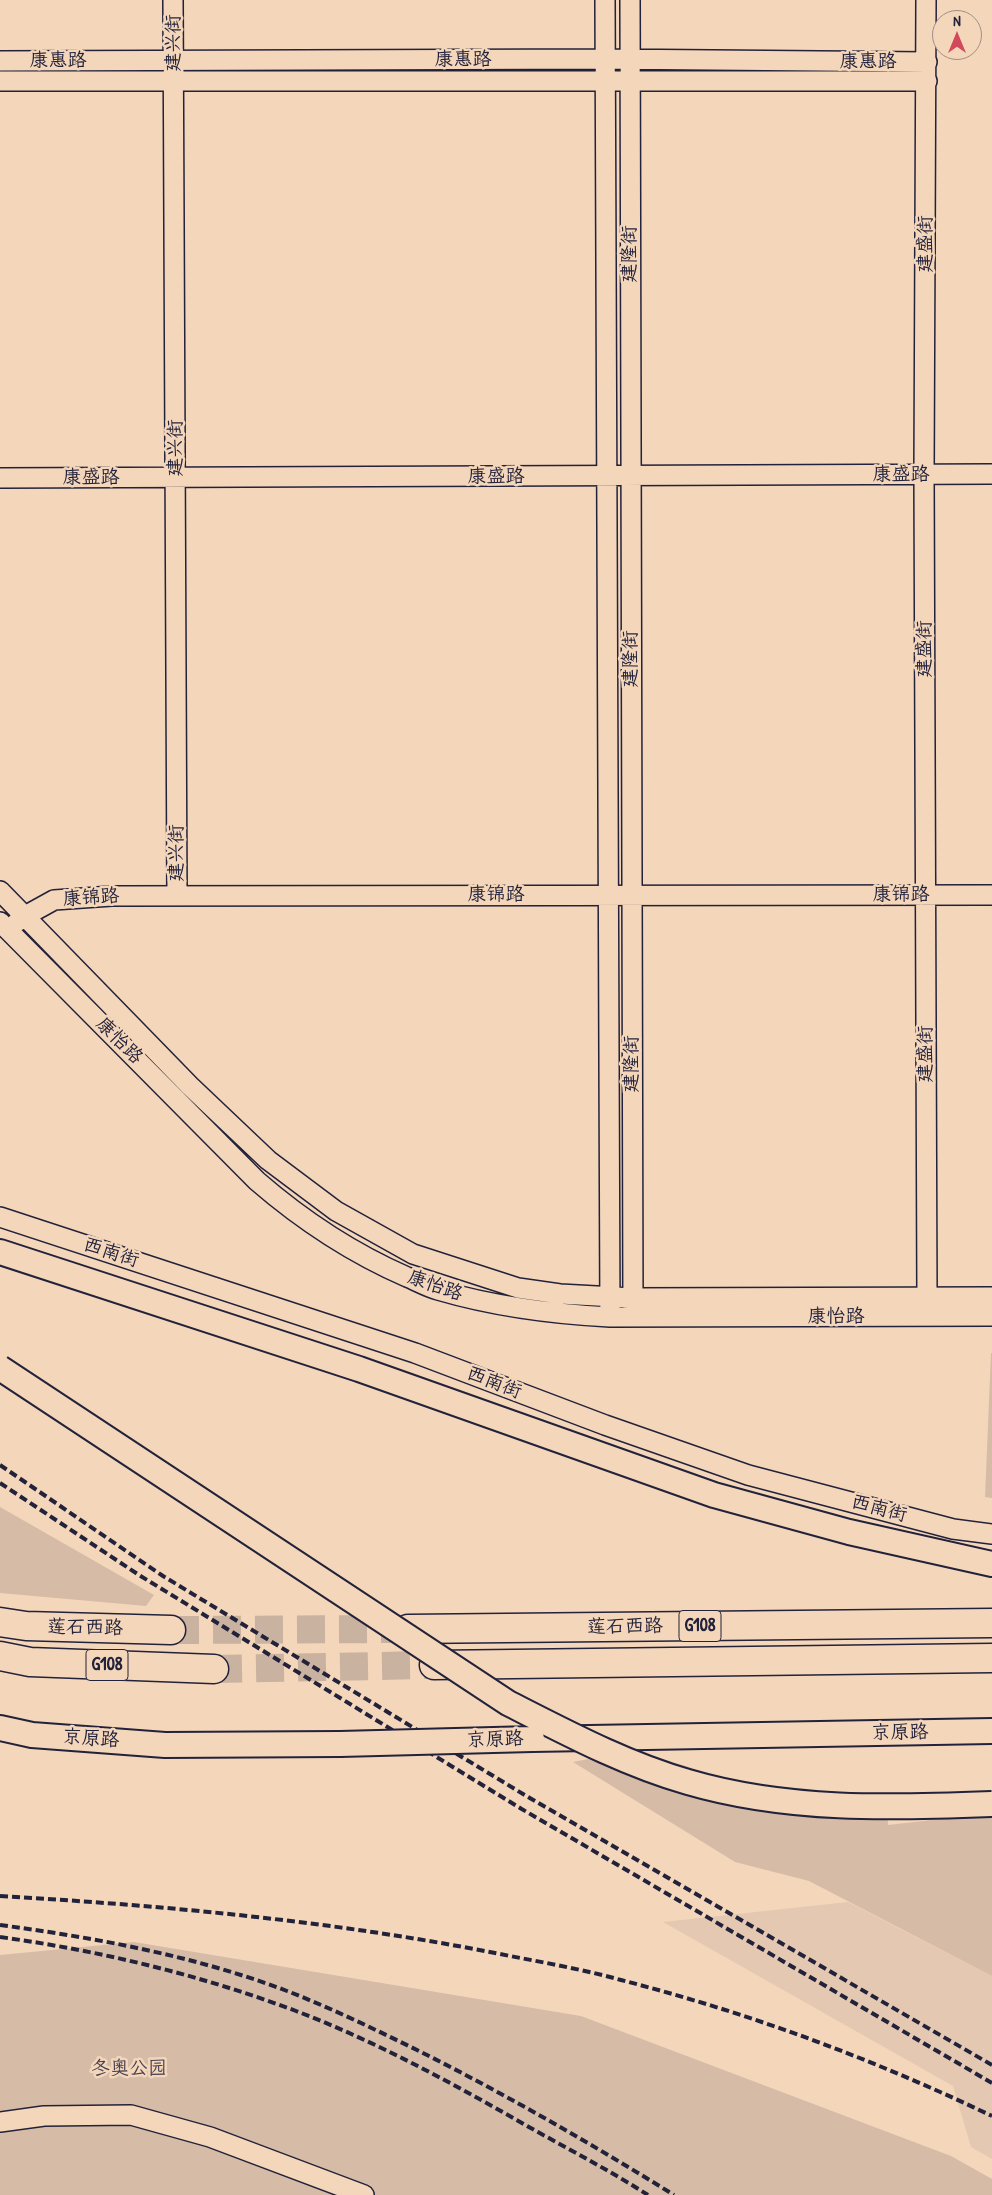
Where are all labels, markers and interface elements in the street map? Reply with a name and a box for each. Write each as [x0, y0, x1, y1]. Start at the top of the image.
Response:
north arrow [932, 10, 982, 60]
text: N [953, 11, 961, 30]
street label: 建兴街 [163, 15, 185, 71]
street label: 康惠路 [435, 49, 491, 71]
street label: 康惠路 [30, 50, 86, 72]
street label: 康惠路 [840, 51, 896, 73]
street label: 建盛街 [915, 216, 937, 272]
street label: 建隆街 [619, 226, 641, 282]
street label: 建兴街 [165, 420, 187, 476]
street label: 康盛路 [873, 464, 929, 486]
street label: 康盛路 [468, 466, 524, 488]
street label: 康盛路 [63, 467, 119, 489]
street label: 建盛街 [914, 621, 936, 677]
street label: 建隆街 [620, 631, 642, 687]
street label: 建兴街 [166, 825, 188, 881]
street label: 康锦路 [468, 884, 524, 906]
street label: 康锦路 [873, 884, 929, 906]
street label: 康锦路 [62, 885, 120, 911]
street label: 康怡路 [91, 1013, 147, 1069]
street label: 建盛街 [915, 1026, 937, 1082]
street label: 建隆街 [621, 1036, 643, 1092]
street label: 西南街 [80, 1233, 142, 1273]
street label: 康怡路 [404, 1266, 466, 1306]
street label: 康怡路 [808, 1306, 864, 1328]
street label: 西南街 [463, 1362, 525, 1404]
street label: 西南街 [849, 1491, 909, 1527]
road number: G108 [679, 1610, 721, 1642]
street label: 莲石西路 [587, 1615, 663, 1639]
street label: 莲石西路 [47, 1616, 123, 1640]
road number: G108 [86, 1650, 128, 1680]
street label: 京原路 [871, 1721, 929, 1745]
street label: 京原路 [62, 1726, 120, 1752]
street label: 京原路 [466, 1728, 524, 1752]
park label: 冬奥公园 [91, 2058, 167, 2080]

